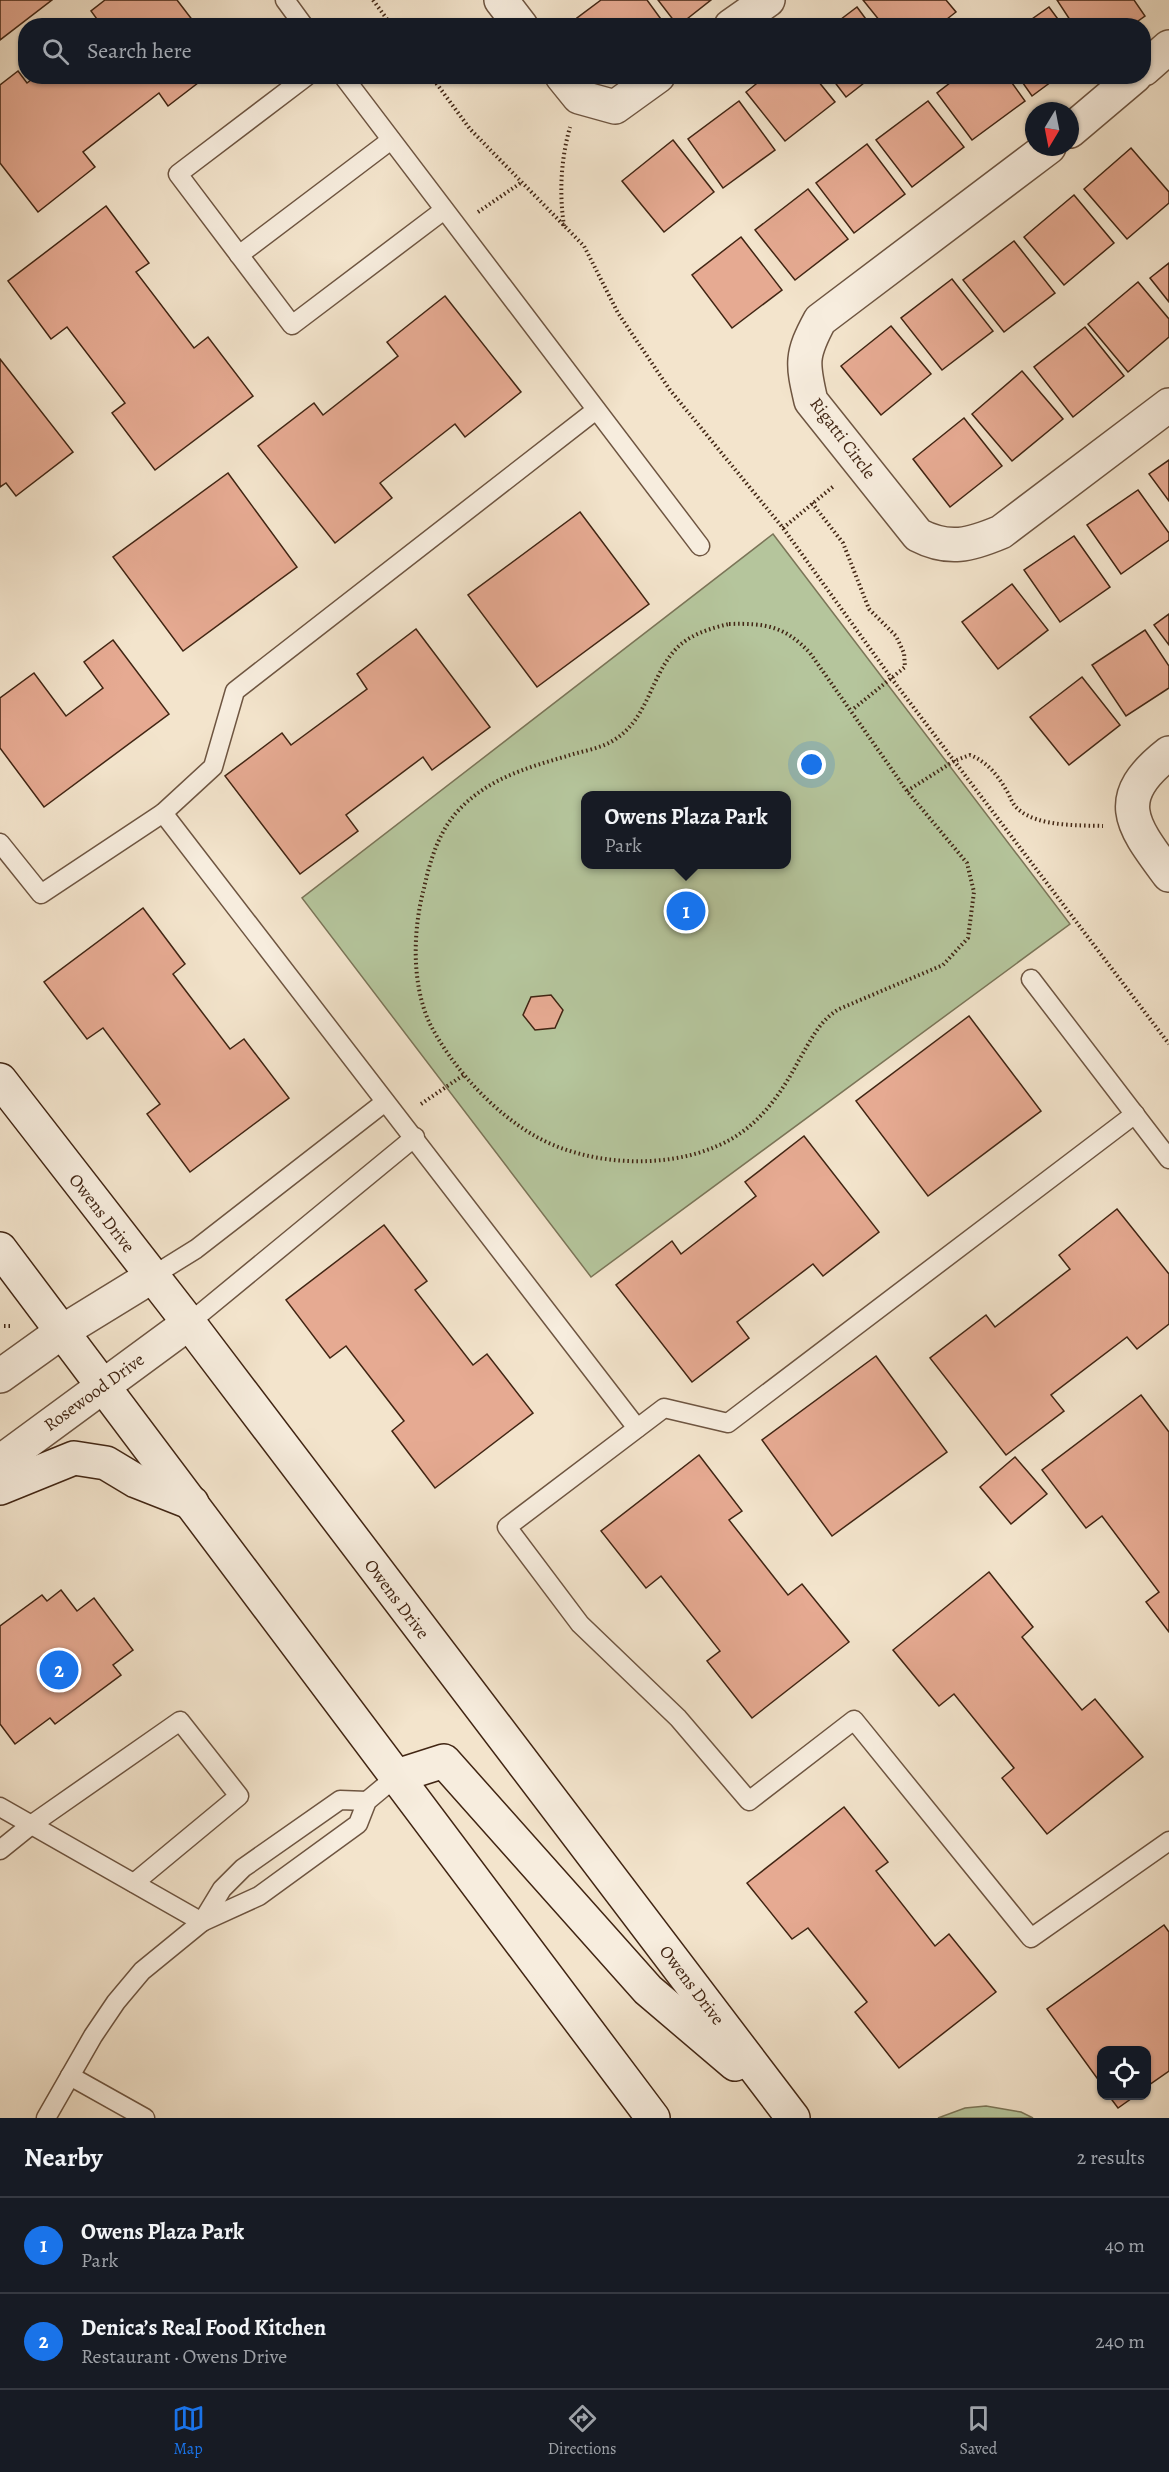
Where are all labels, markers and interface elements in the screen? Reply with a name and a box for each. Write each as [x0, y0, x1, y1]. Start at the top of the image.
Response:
search box [18, 18, 1151, 84]
icon: search [39, 35, 72, 68]
text: Search here [87, 36, 192, 66]
north arrow [1025, 102, 1079, 156]
street label: Rigatti Circle [804, 392, 882, 484]
your location [797, 750, 826, 779]
popup [581, 791, 791, 869]
text: Owens Plaza Park [604, 802, 768, 832]
text: Park [604, 832, 642, 859]
pin: 1 [666, 888, 706, 934]
street label: Owens Drive [64, 1169, 140, 1257]
street label: Rosewood Drive [39, 1347, 149, 1437]
street label: Owens Drive [359, 1554, 435, 1644]
pin: 2 [40, 1648, 78, 1692]
street label: Owens Drive [654, 1940, 730, 2030]
map controls [1097, 2046, 1151, 2100]
button: locate [1097, 2046, 1151, 2100]
text: Nearby [24, 2140, 103, 2175]
text: 2 results [1077, 2144, 1145, 2171]
text: Owens Plaza Park [81, 2217, 244, 2247]
text: 1 [40, 2232, 47, 2259]
text: 40 m [1105, 2232, 1145, 2259]
text: Park [81, 2247, 119, 2274]
text: Denica’s Real Food Kitchen [81, 2313, 326, 2343]
text: 2 [39, 2328, 48, 2355]
text: 240 m [1095, 2328, 1145, 2355]
text: Restaurant · Owens Drive [81, 2343, 287, 2370]
tab: Map [172, 2402, 205, 2460]
tab: Directions [548, 2402, 616, 2460]
tab: Saved [959, 2402, 997, 2460]

